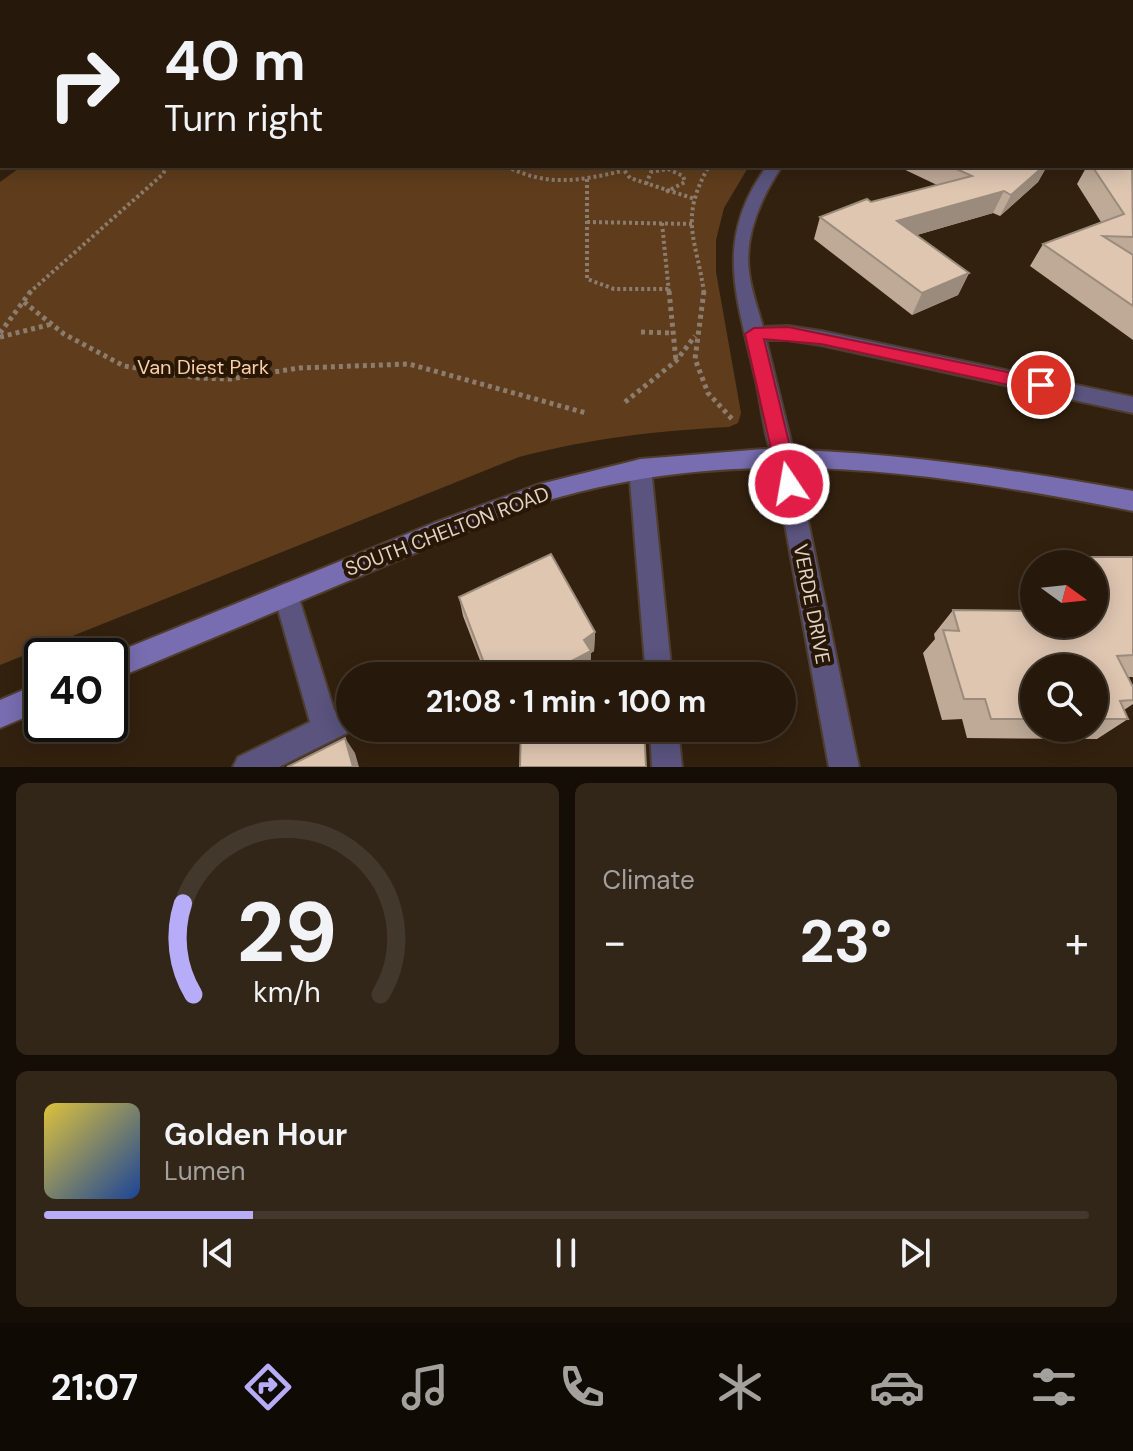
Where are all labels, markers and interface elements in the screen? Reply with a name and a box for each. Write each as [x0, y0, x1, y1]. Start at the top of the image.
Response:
text: 40 m [164, 24, 306, 97]
icon: right [32, 32, 136, 136]
text: Turn right [164, 95, 323, 142]
pin [1007, 351, 1075, 419]
park label: Van Diest Park [137, 354, 269, 380]
icon: arrive [1019, 363, 1063, 407]
position arrow [747, 442, 831, 526]
street label: SOUTH CHELTON ROAD [341, 480, 553, 582]
street label: VERDE DRIVE [788, 542, 836, 666]
north arrow [1020, 550, 1108, 638]
map controls [1020, 550, 1108, 742]
speed limit sign: 40 [24, 638, 128, 742]
button: search [1020, 654, 1108, 742]
text: 21:08 · 1 min · 100 m [426, 682, 706, 721]
text: Climate [603, 863, 695, 897]
text: 29 [237, 878, 337, 987]
text: 23° [799, 902, 892, 981]
text: − [603, 913, 627, 971]
text: + [1065, 913, 1089, 971]
text: km/h [253, 974, 321, 1011]
text: Golden Hour [164, 1115, 347, 1154]
text: Lumen [164, 1154, 245, 1188]
icon: previous [196, 1231, 240, 1275]
icon: pause [544, 1231, 588, 1275]
icon: next [893, 1231, 937, 1275]
icon: directions [240, 1359, 296, 1415]
icon: music [397, 1359, 453, 1415]
icon: phone [554, 1359, 610, 1415]
icon: climate [712, 1359, 768, 1415]
icon: car [869, 1359, 925, 1415]
icon: filters [1026, 1359, 1082, 1415]
text: 21:07 [51, 1364, 138, 1411]

